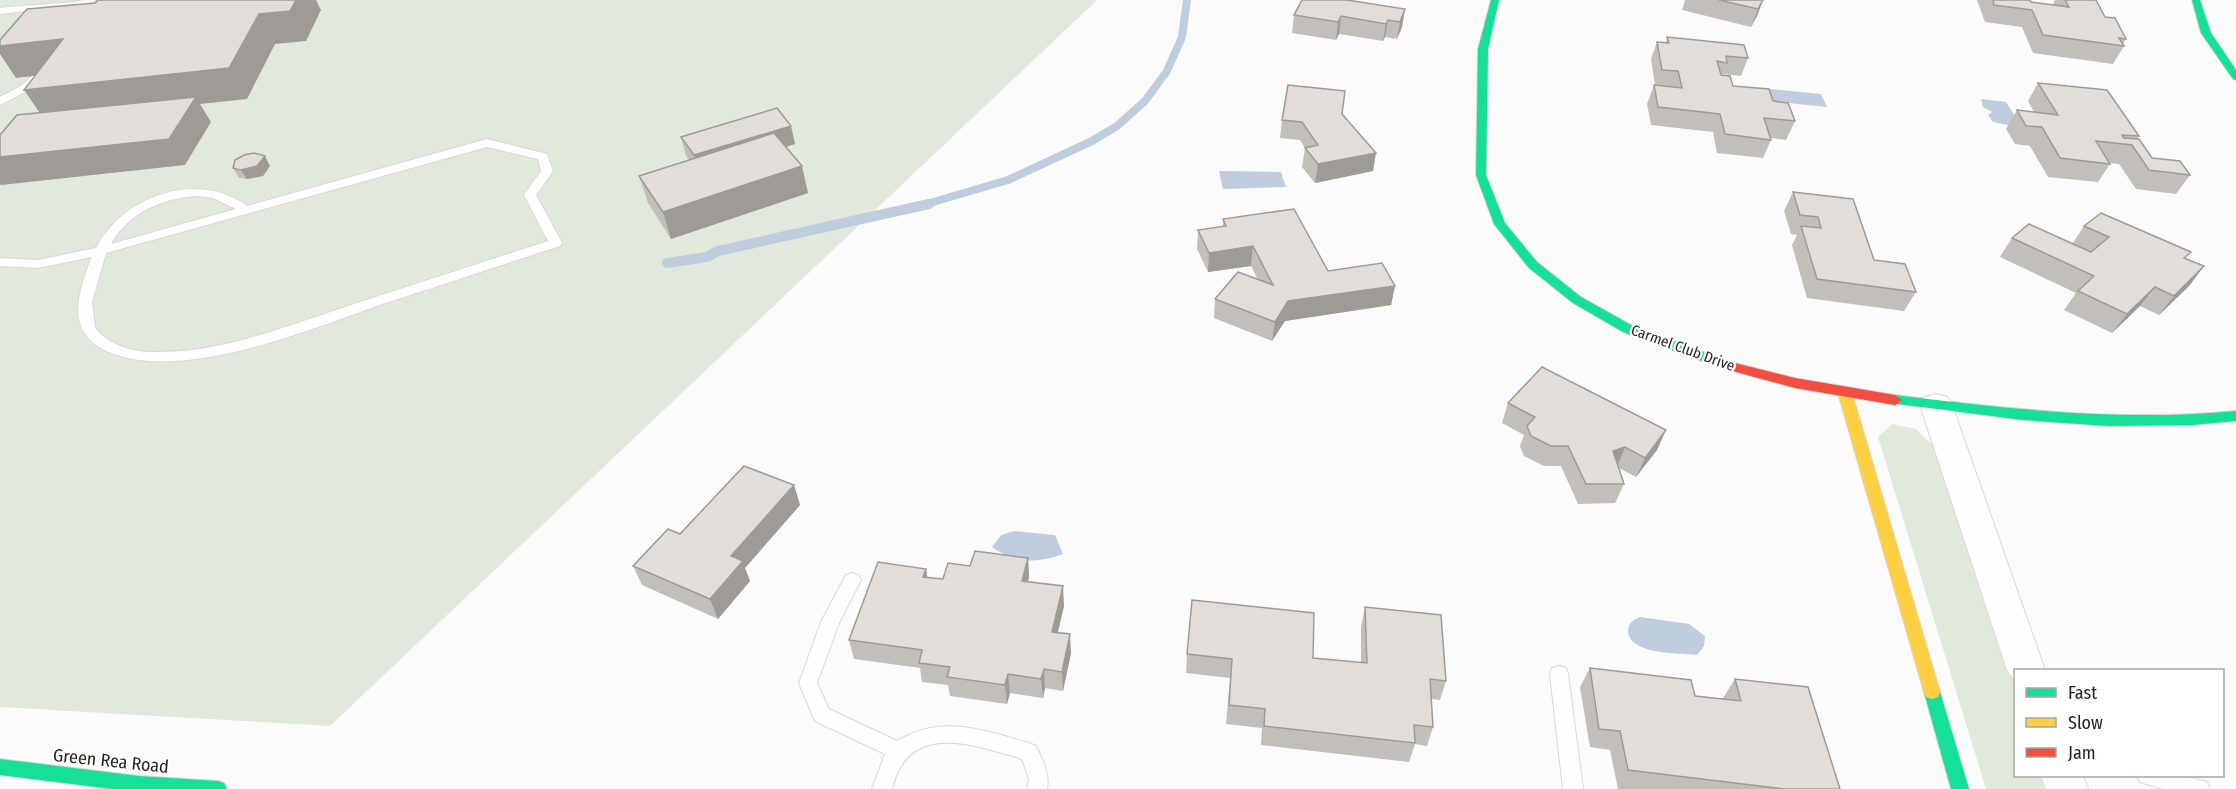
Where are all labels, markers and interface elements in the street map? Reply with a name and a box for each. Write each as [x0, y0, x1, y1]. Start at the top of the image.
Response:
street label: Carmel Club Drive [1629, 321, 1737, 375]
legend [2014, 669, 2224, 777]
text: Fast [2068, 682, 2097, 704]
text: Slow [2068, 712, 2103, 734]
text: Jam [2068, 742, 2096, 764]
street label: Green Rea Road [52, 744, 170, 778]

